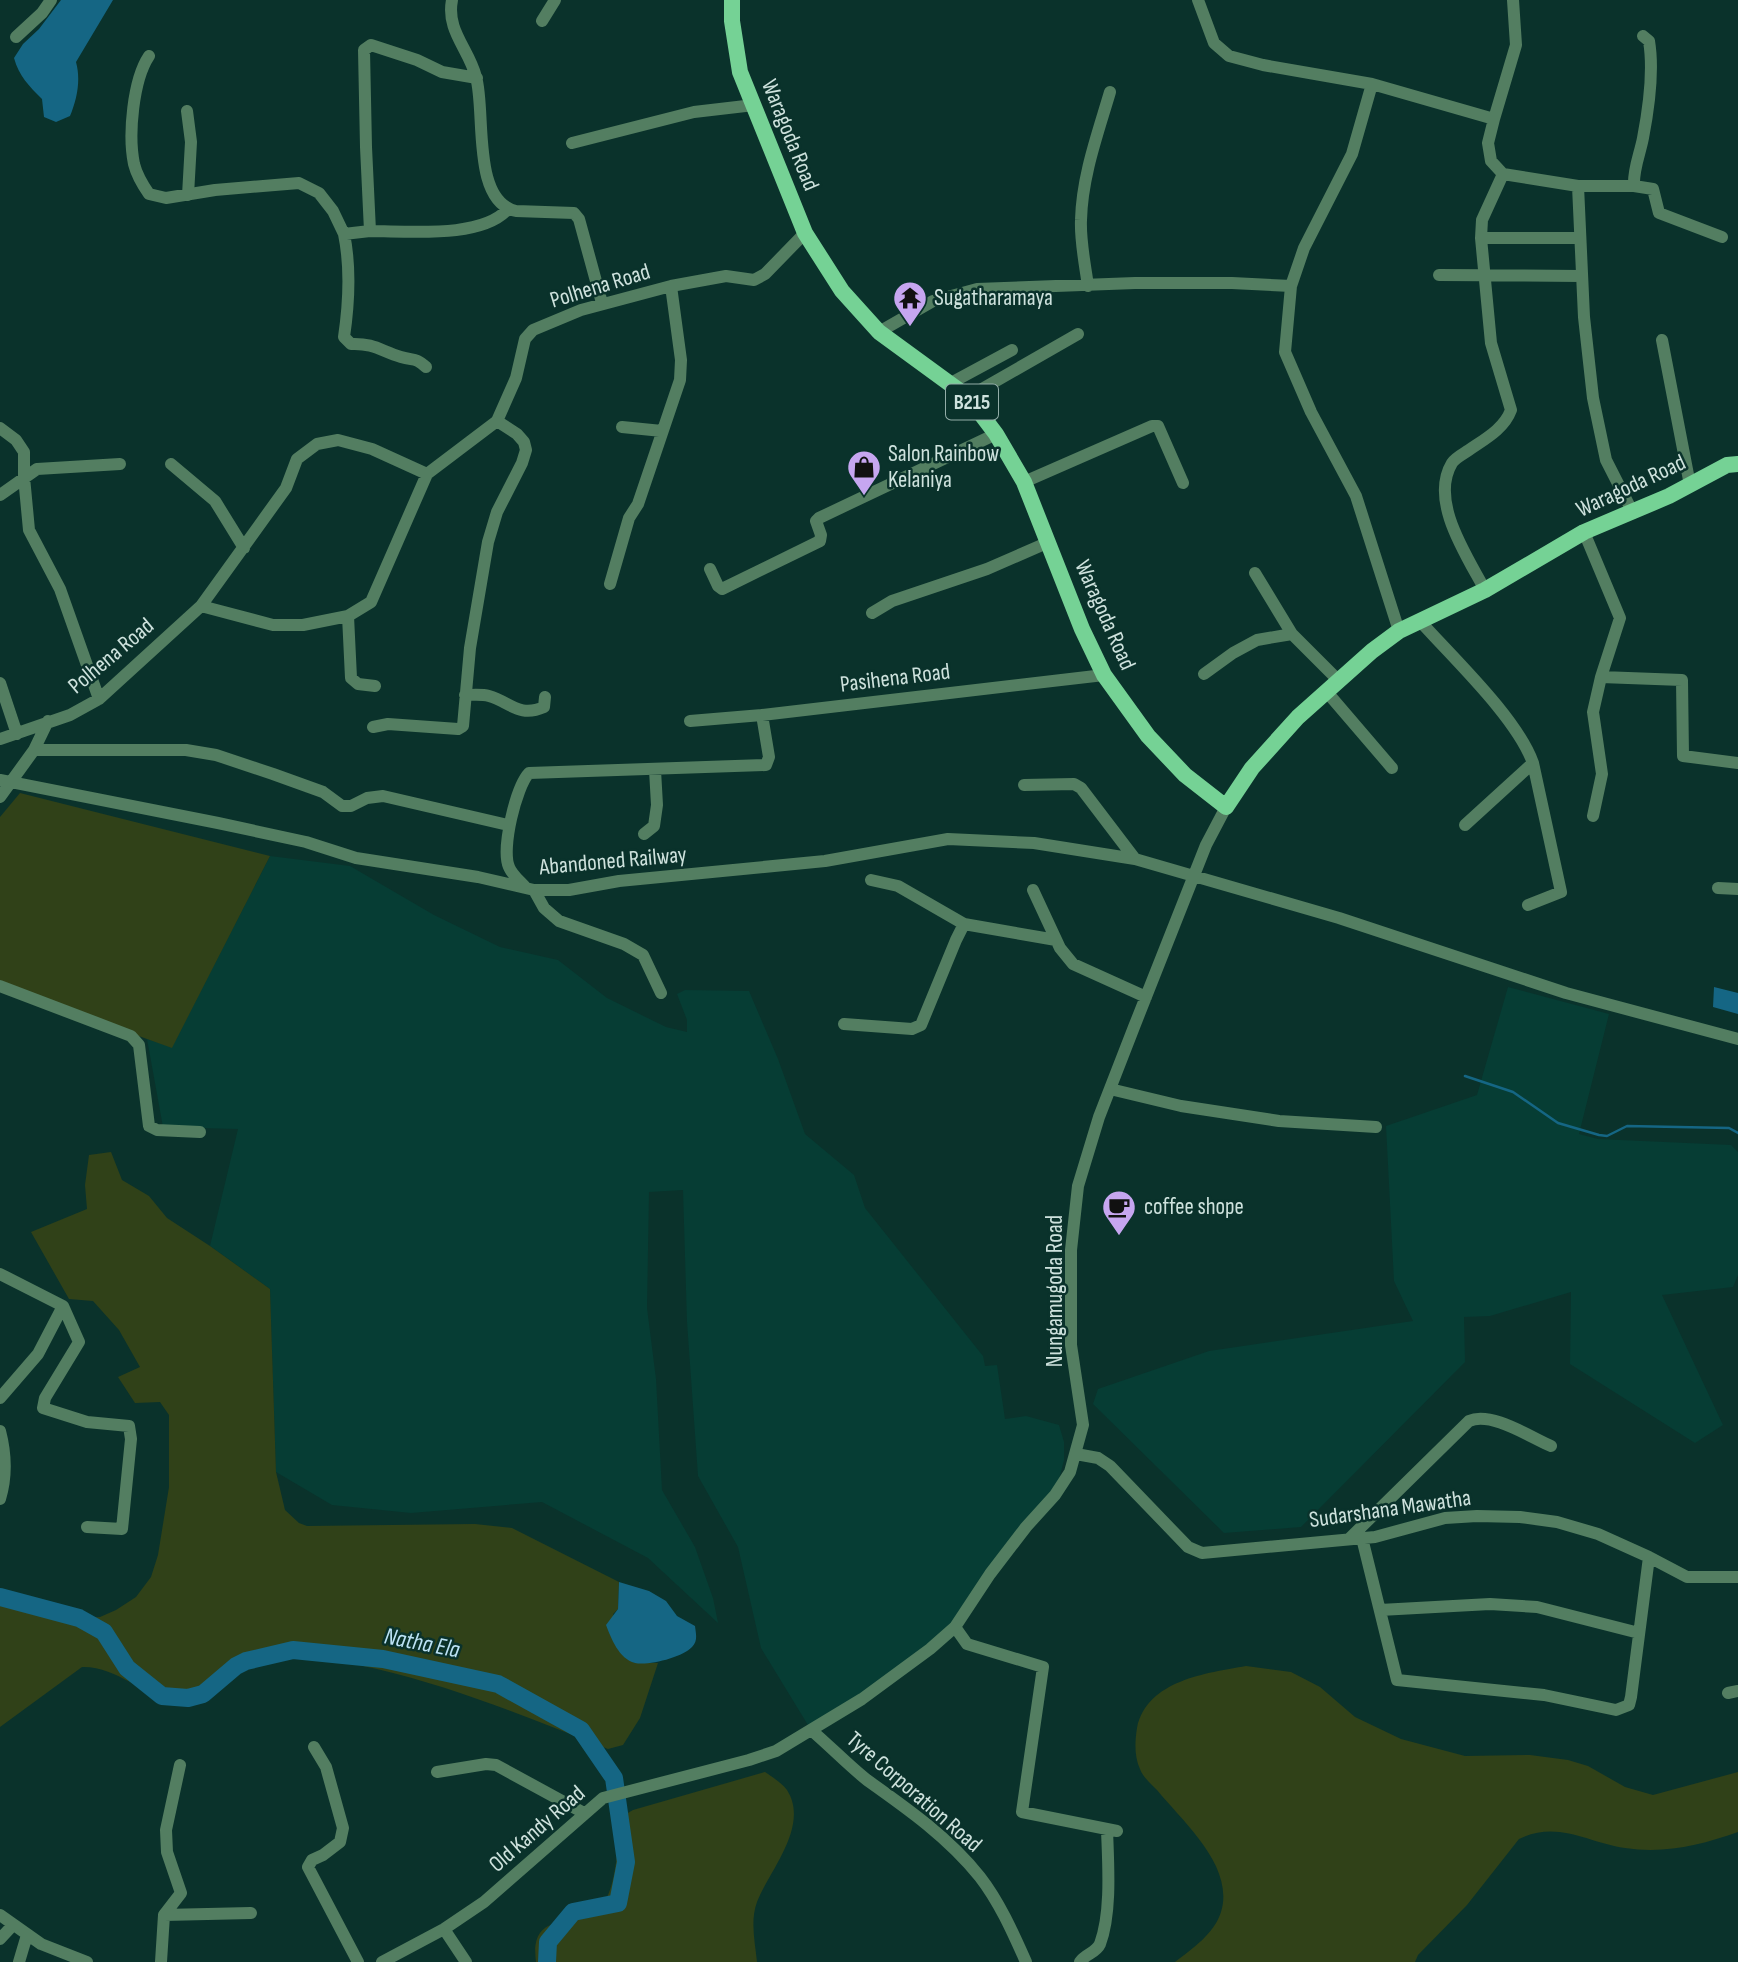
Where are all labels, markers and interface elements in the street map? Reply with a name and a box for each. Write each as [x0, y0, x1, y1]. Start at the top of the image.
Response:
street label: Waragoda Road [755, 75, 825, 195]
street label: Polhena Road [547, 258, 653, 314]
temple icon: Sugatharamaya [891, 279, 929, 328]
place label: Sugatharamaya [934, 284, 1053, 312]
road number: B215 [946, 384, 998, 420]
place label: Salon Rainbow Kelaniya [888, 440, 999, 494]
shop icon: Salon Rainbow Kelaniya [845, 448, 883, 497]
street label: Waragoda Road [1572, 449, 1690, 523]
street label: Waragoda Road [1068, 556, 1142, 674]
street label: Polhena Road [62, 612, 160, 700]
street label: Pasihena Road [838, 657, 952, 699]
street label: Abandoned Railway [537, 841, 688, 881]
cafe icon: coffee shope [1100, 1188, 1138, 1237]
place label: coffee shope [1144, 1193, 1244, 1221]
street label: Nungamugoda Road [1041, 1215, 1069, 1367]
street label: Sudarshana Mawatha [1307, 1484, 1473, 1534]
water label: Natha Ela [382, 1621, 462, 1665]
street label: Tyre Corporation Road [841, 1726, 987, 1858]
street label: Old Kandy Road [483, 1780, 591, 1878]

